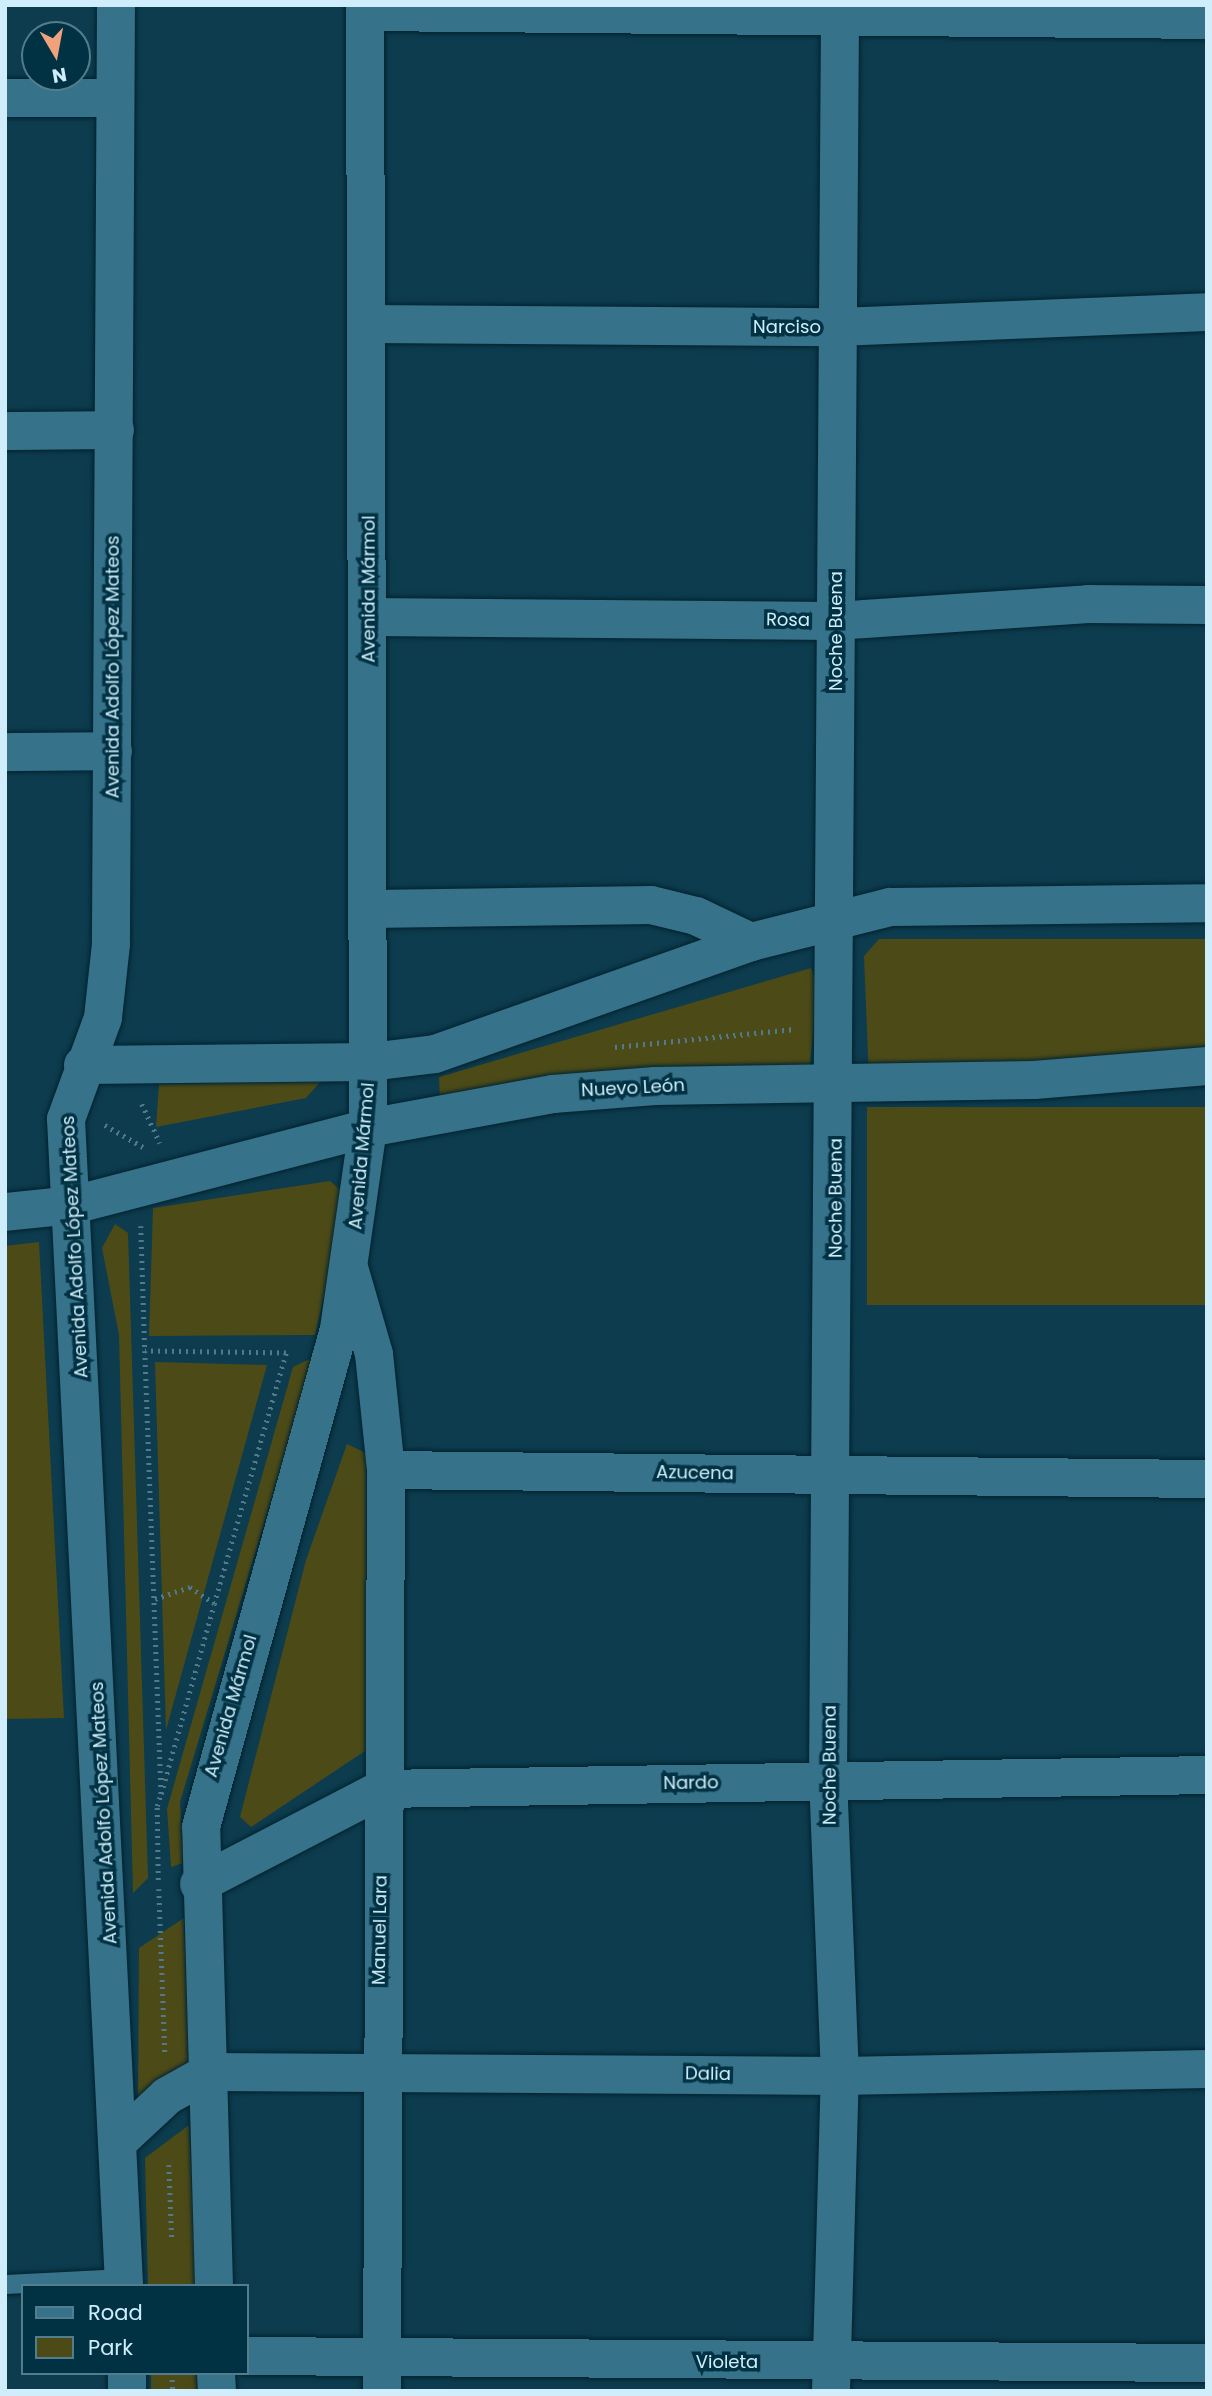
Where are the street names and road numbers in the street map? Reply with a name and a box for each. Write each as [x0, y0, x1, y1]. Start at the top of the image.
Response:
street label: Narciso [753, 316, 821, 338]
street label: Avenida Mármol [358, 515, 380, 663]
street label: Avenida Adolfo López Mateos [102, 536, 124, 798]
street label: Noche Buena [825, 571, 847, 691]
street label: Rosa [766, 609, 810, 631]
street label: Nuevo León [581, 1075, 685, 1101]
street label: Avenida Mármol [345, 1082, 379, 1230]
street label: Avenida Adolfo López Mateos [57, 1115, 93, 1379]
street label: Noche Buena [825, 1138, 847, 1258]
street label: Azucena [656, 1462, 734, 1484]
street label: Avenida Mármol [200, 1632, 262, 1780]
street label: Avenida Adolfo López Mateos [86, 1681, 122, 1945]
street label: Noche Buena [819, 1705, 841, 1825]
street label: Nardo [663, 1772, 719, 1794]
street label: Manuel Lara [368, 1875, 392, 1985]
street label: Dalia [685, 2063, 731, 2085]
street label: Violeta [696, 2351, 758, 2373]

